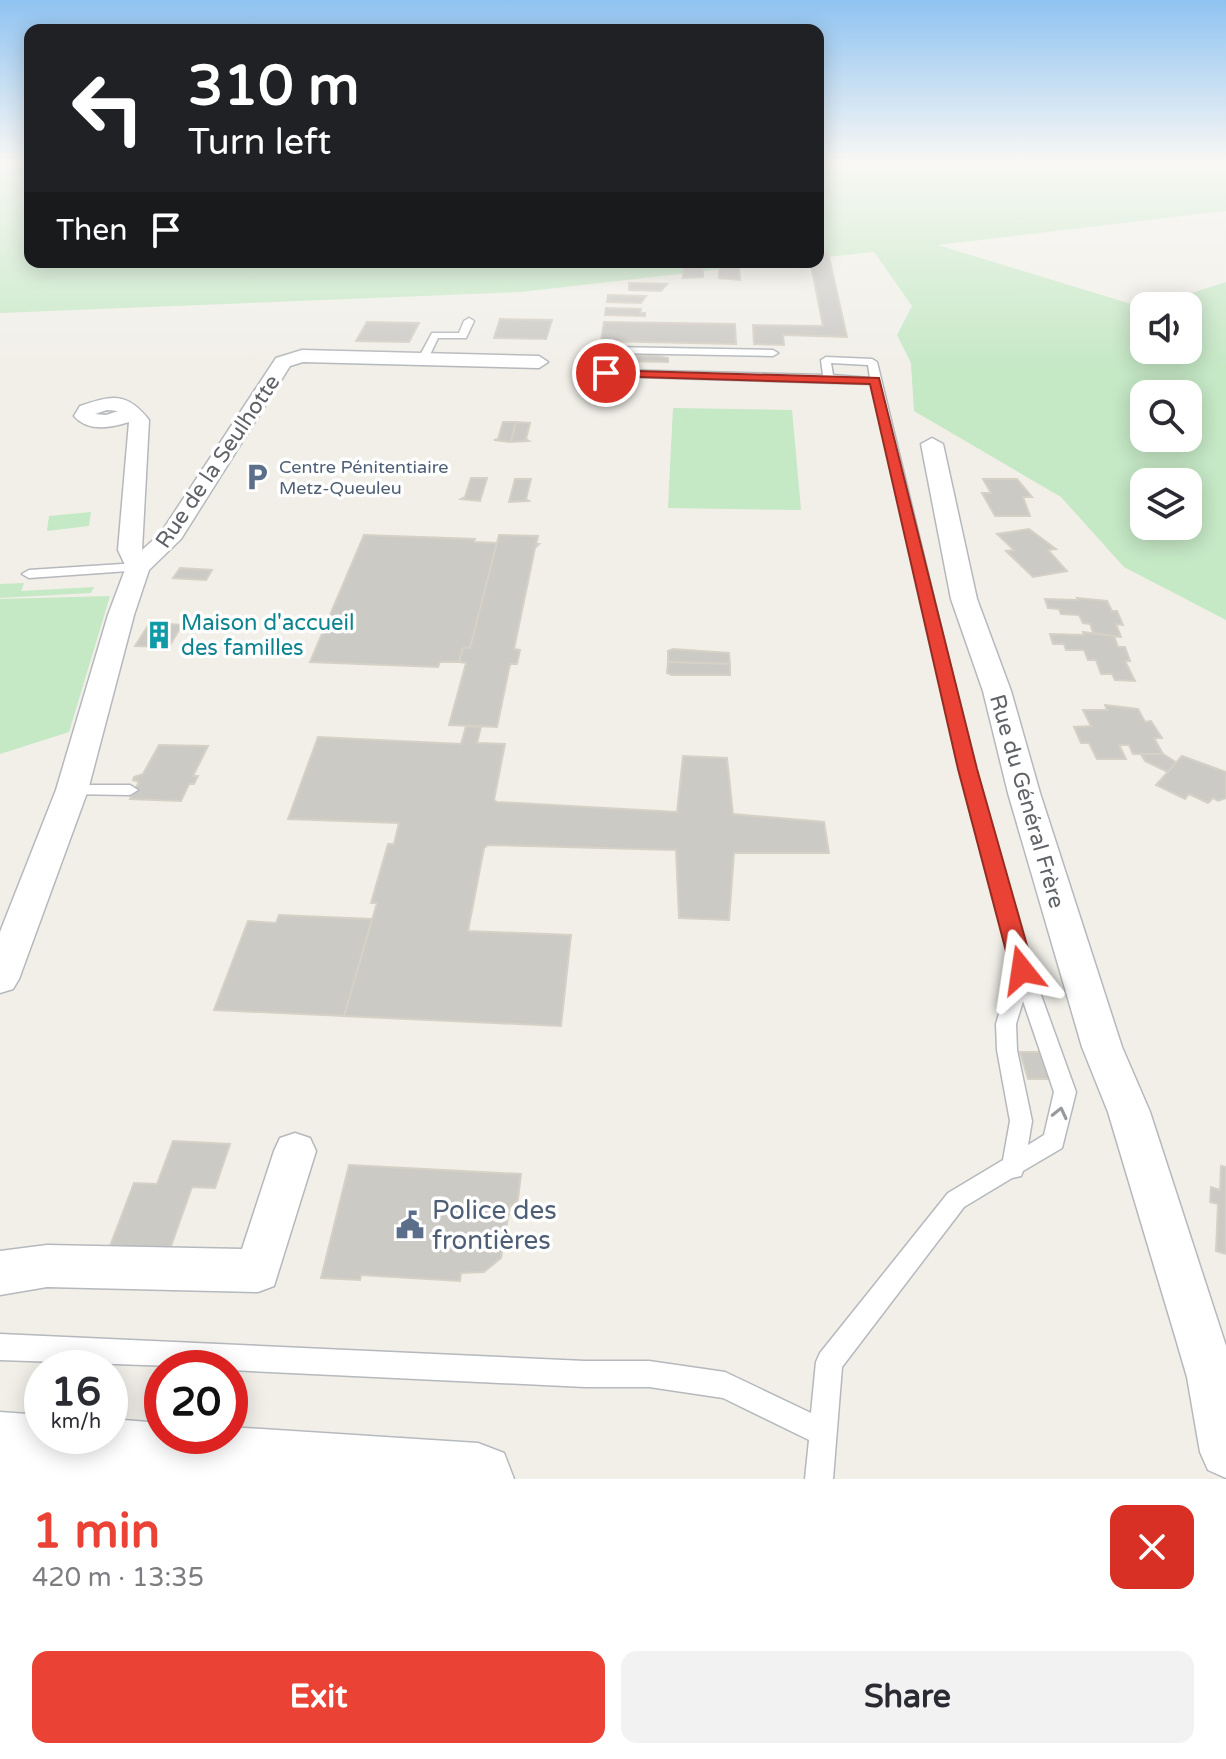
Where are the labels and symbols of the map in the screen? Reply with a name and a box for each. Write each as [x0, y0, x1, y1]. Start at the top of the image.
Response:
pin [572, 339, 640, 407]
street label: Rue de la Seulhotte [150, 370, 286, 553]
place label: Centre Pénitentiaire Metz-Queuleu [279, 456, 448, 499]
parking icon: Centre Pénitentiaire Metz-Queuleu [242, 462, 272, 492]
place label: Maison d'accueil des familles [181, 610, 354, 661]
building icon: Maison d'accueil des familles [144, 620, 174, 650]
street label: Rue du Général Frère [984, 691, 1070, 911]
position arrow [980, 928, 1064, 1012]
one-way arrow [1051, 1107, 1068, 1121]
place label: Police des frontières [432, 1195, 557, 1256]
public building icon: Police des frontières [395, 1210, 425, 1240]
speed limit sign: 20 [144, 1350, 248, 1454]

